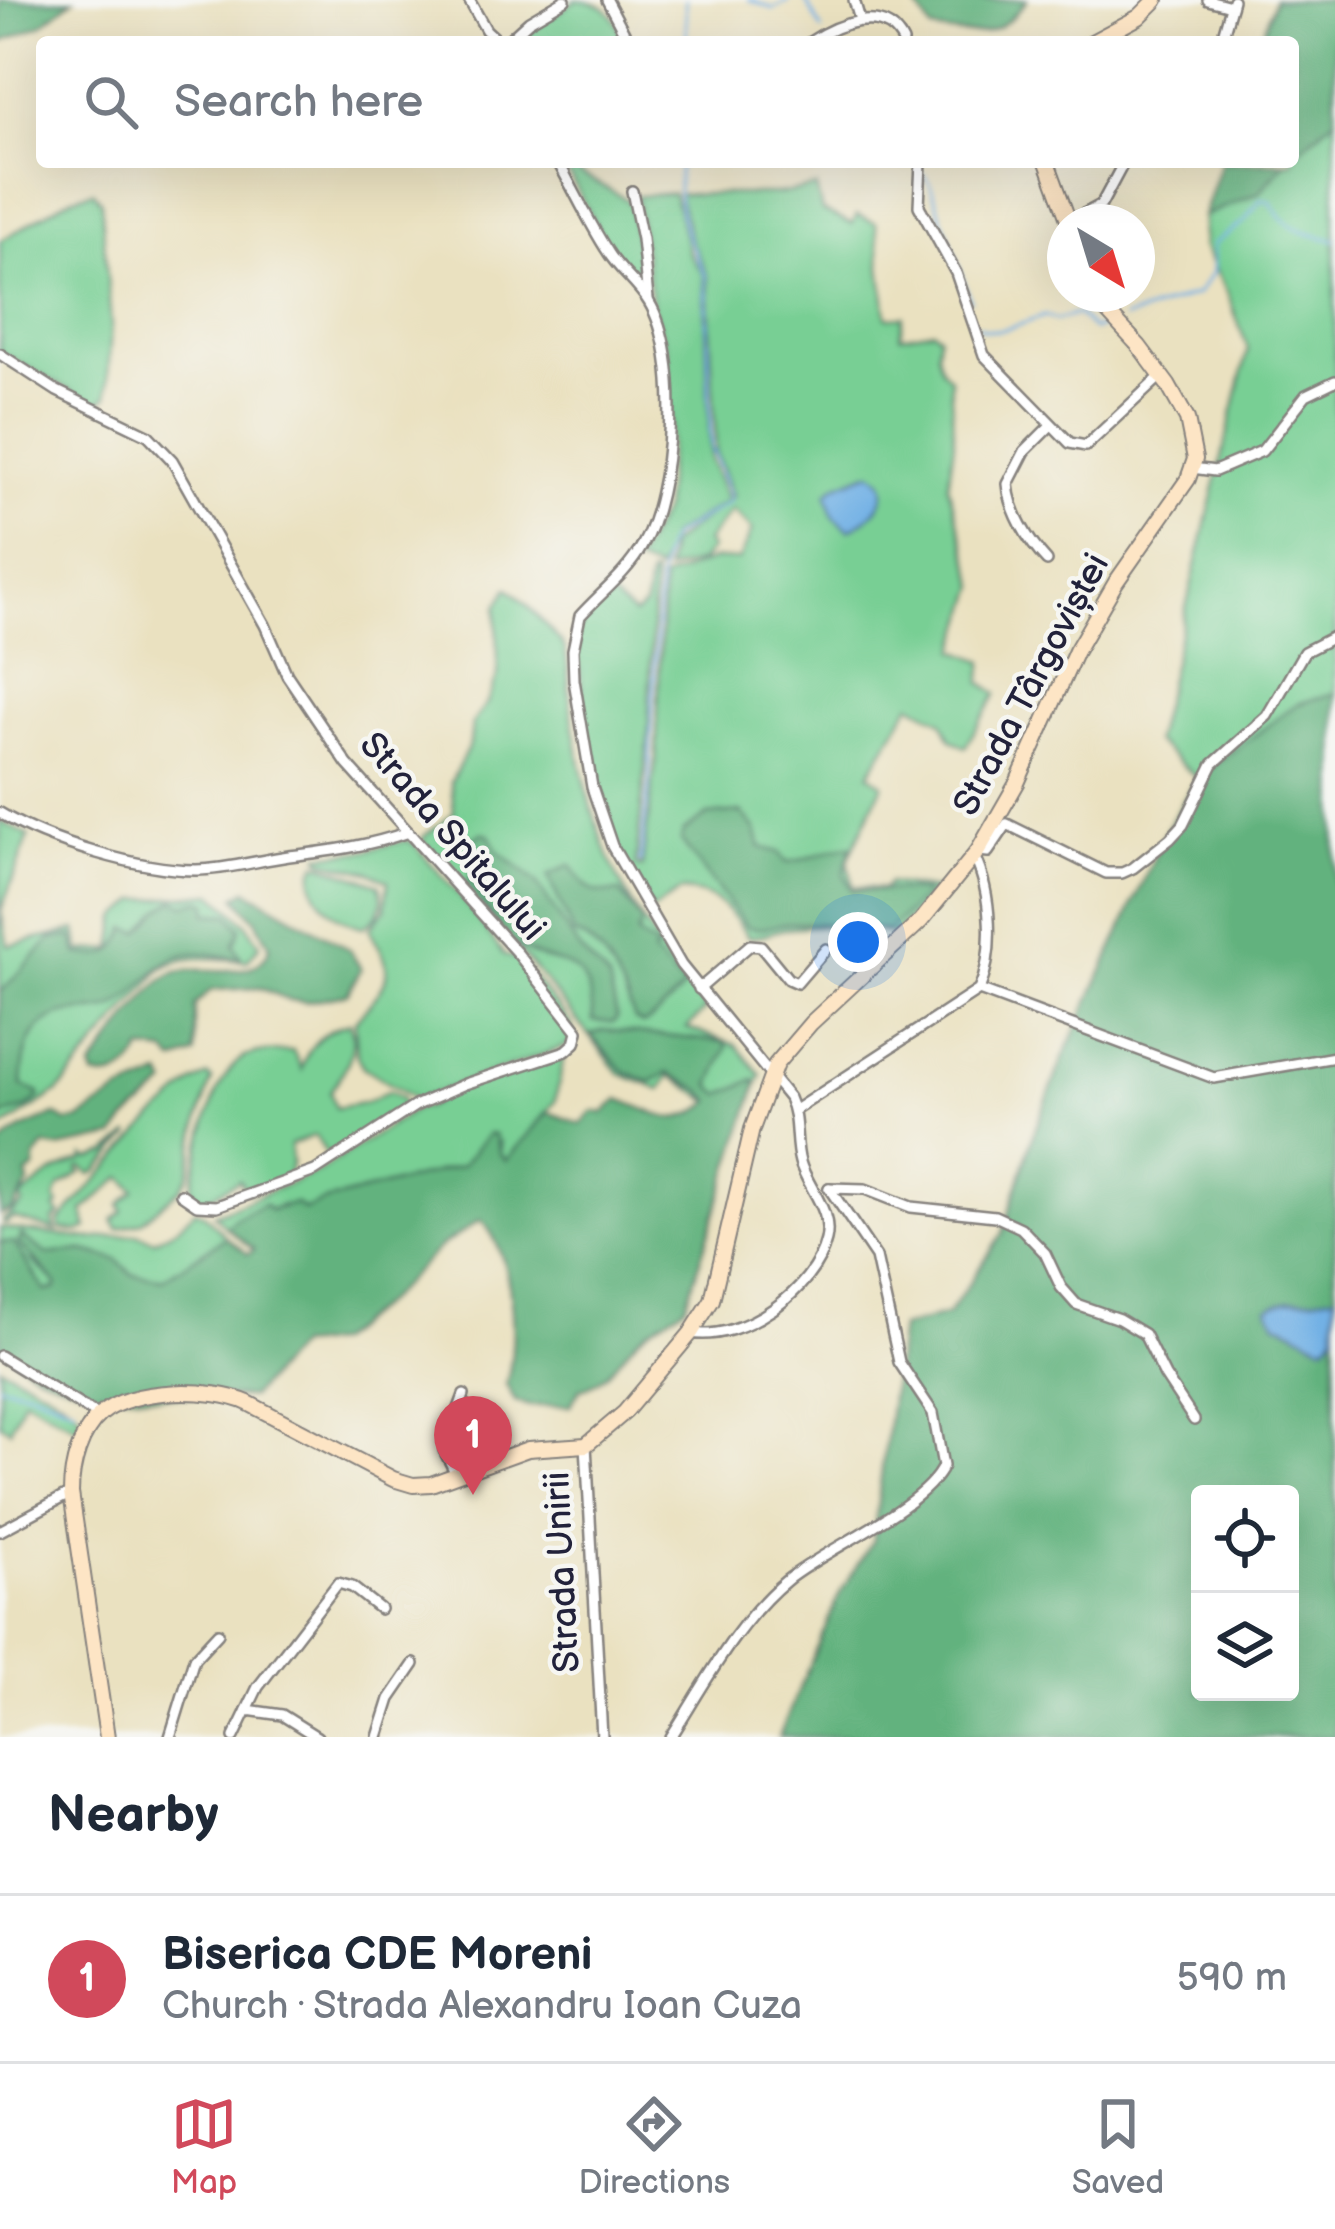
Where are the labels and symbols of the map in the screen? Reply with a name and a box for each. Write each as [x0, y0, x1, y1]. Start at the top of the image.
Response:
north arrow [1047, 204, 1155, 312]
street label: Strada Târgoviștei [945, 547, 1119, 823]
street label: Strada Spitalului [350, 724, 554, 950]
your location [828, 912, 888, 972]
pin: 1 [434, 1396, 512, 1495]
street label: Strada Unirii [536, 1470, 590, 1674]

